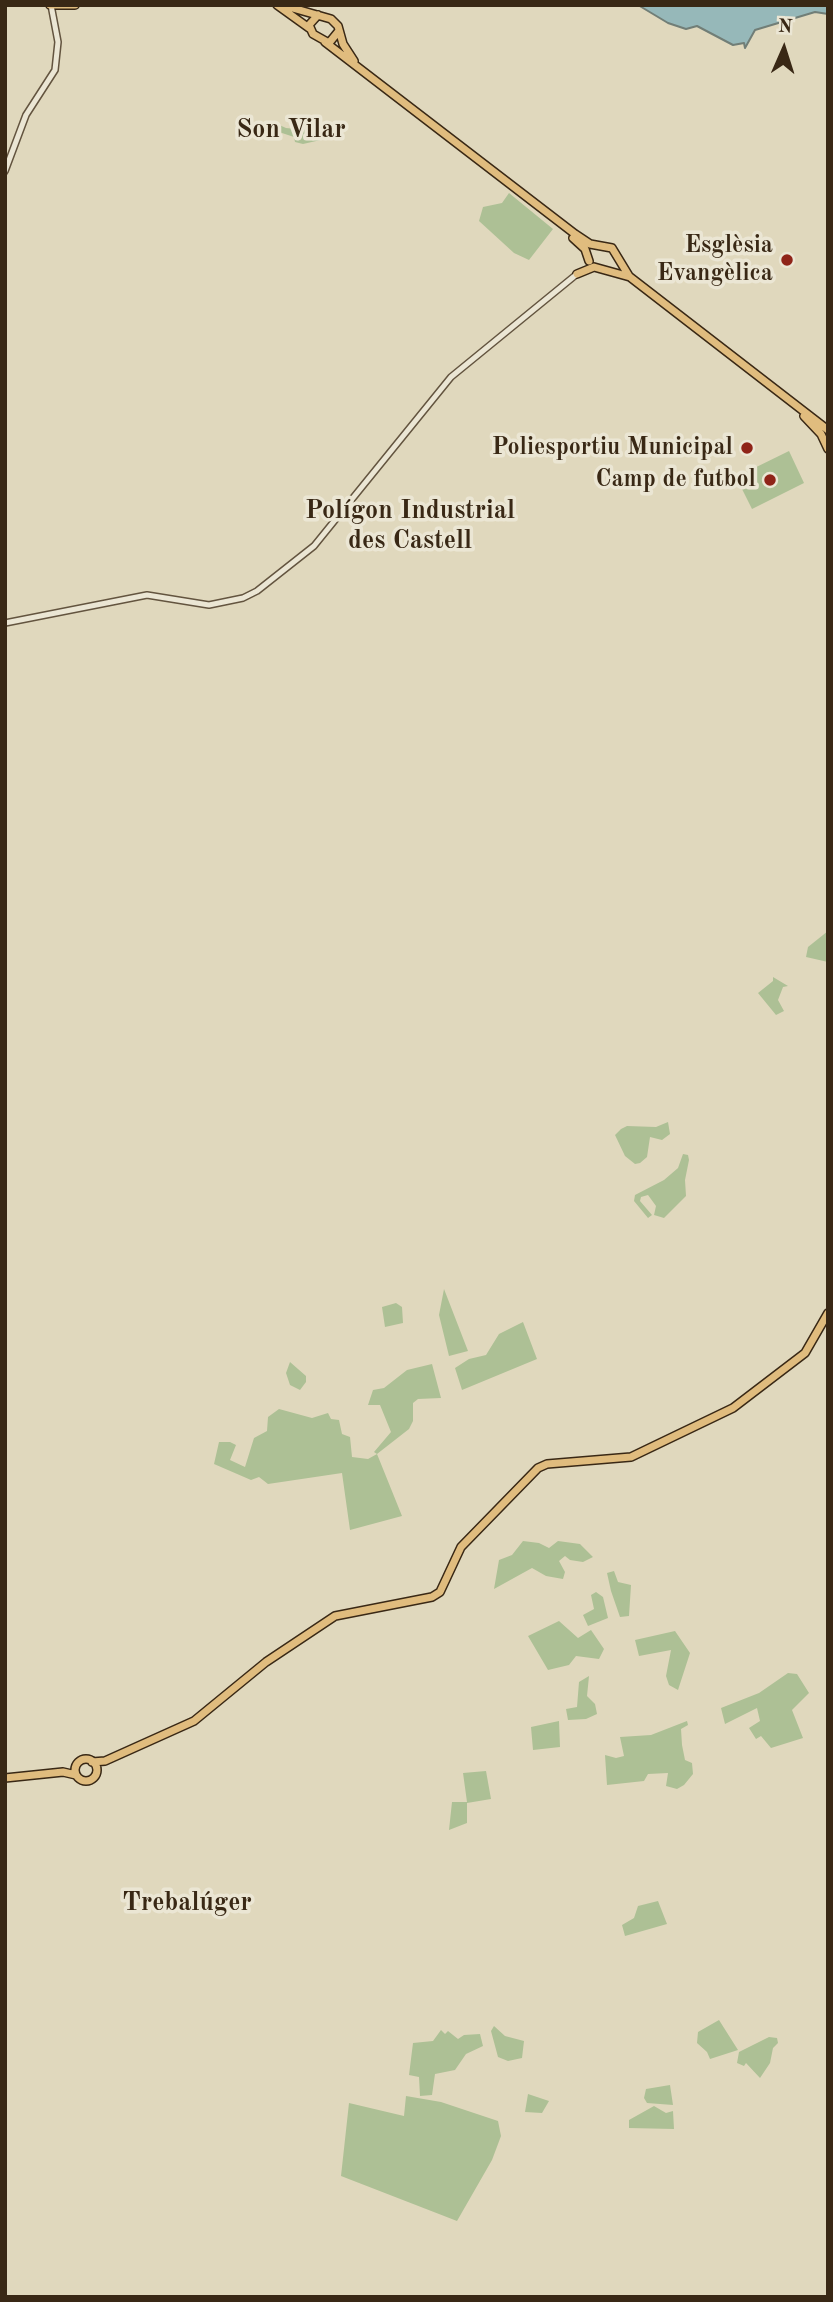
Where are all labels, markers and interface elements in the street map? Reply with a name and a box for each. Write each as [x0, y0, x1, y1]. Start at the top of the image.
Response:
north arrow [749, 14, 819, 84]
text: N [777, 18, 793, 37]
district label: Son Vilar [236, 114, 346, 146]
place label: Esglèsia Evangèlica [657, 232, 773, 288]
marker: Esglèsia Evangèlica [779, 252, 795, 268]
place label: Poliesportiu Municipal [492, 434, 733, 462]
marker: Poliesportiu Municipal [739, 440, 755, 456]
place label: Camp de futbol [596, 466, 756, 494]
marker: Camp de futbol [762, 472, 778, 488]
district label: Polígon Industrial des Castell [305, 495, 515, 556]
district label: Trebalúger [122, 1887, 252, 1919]

